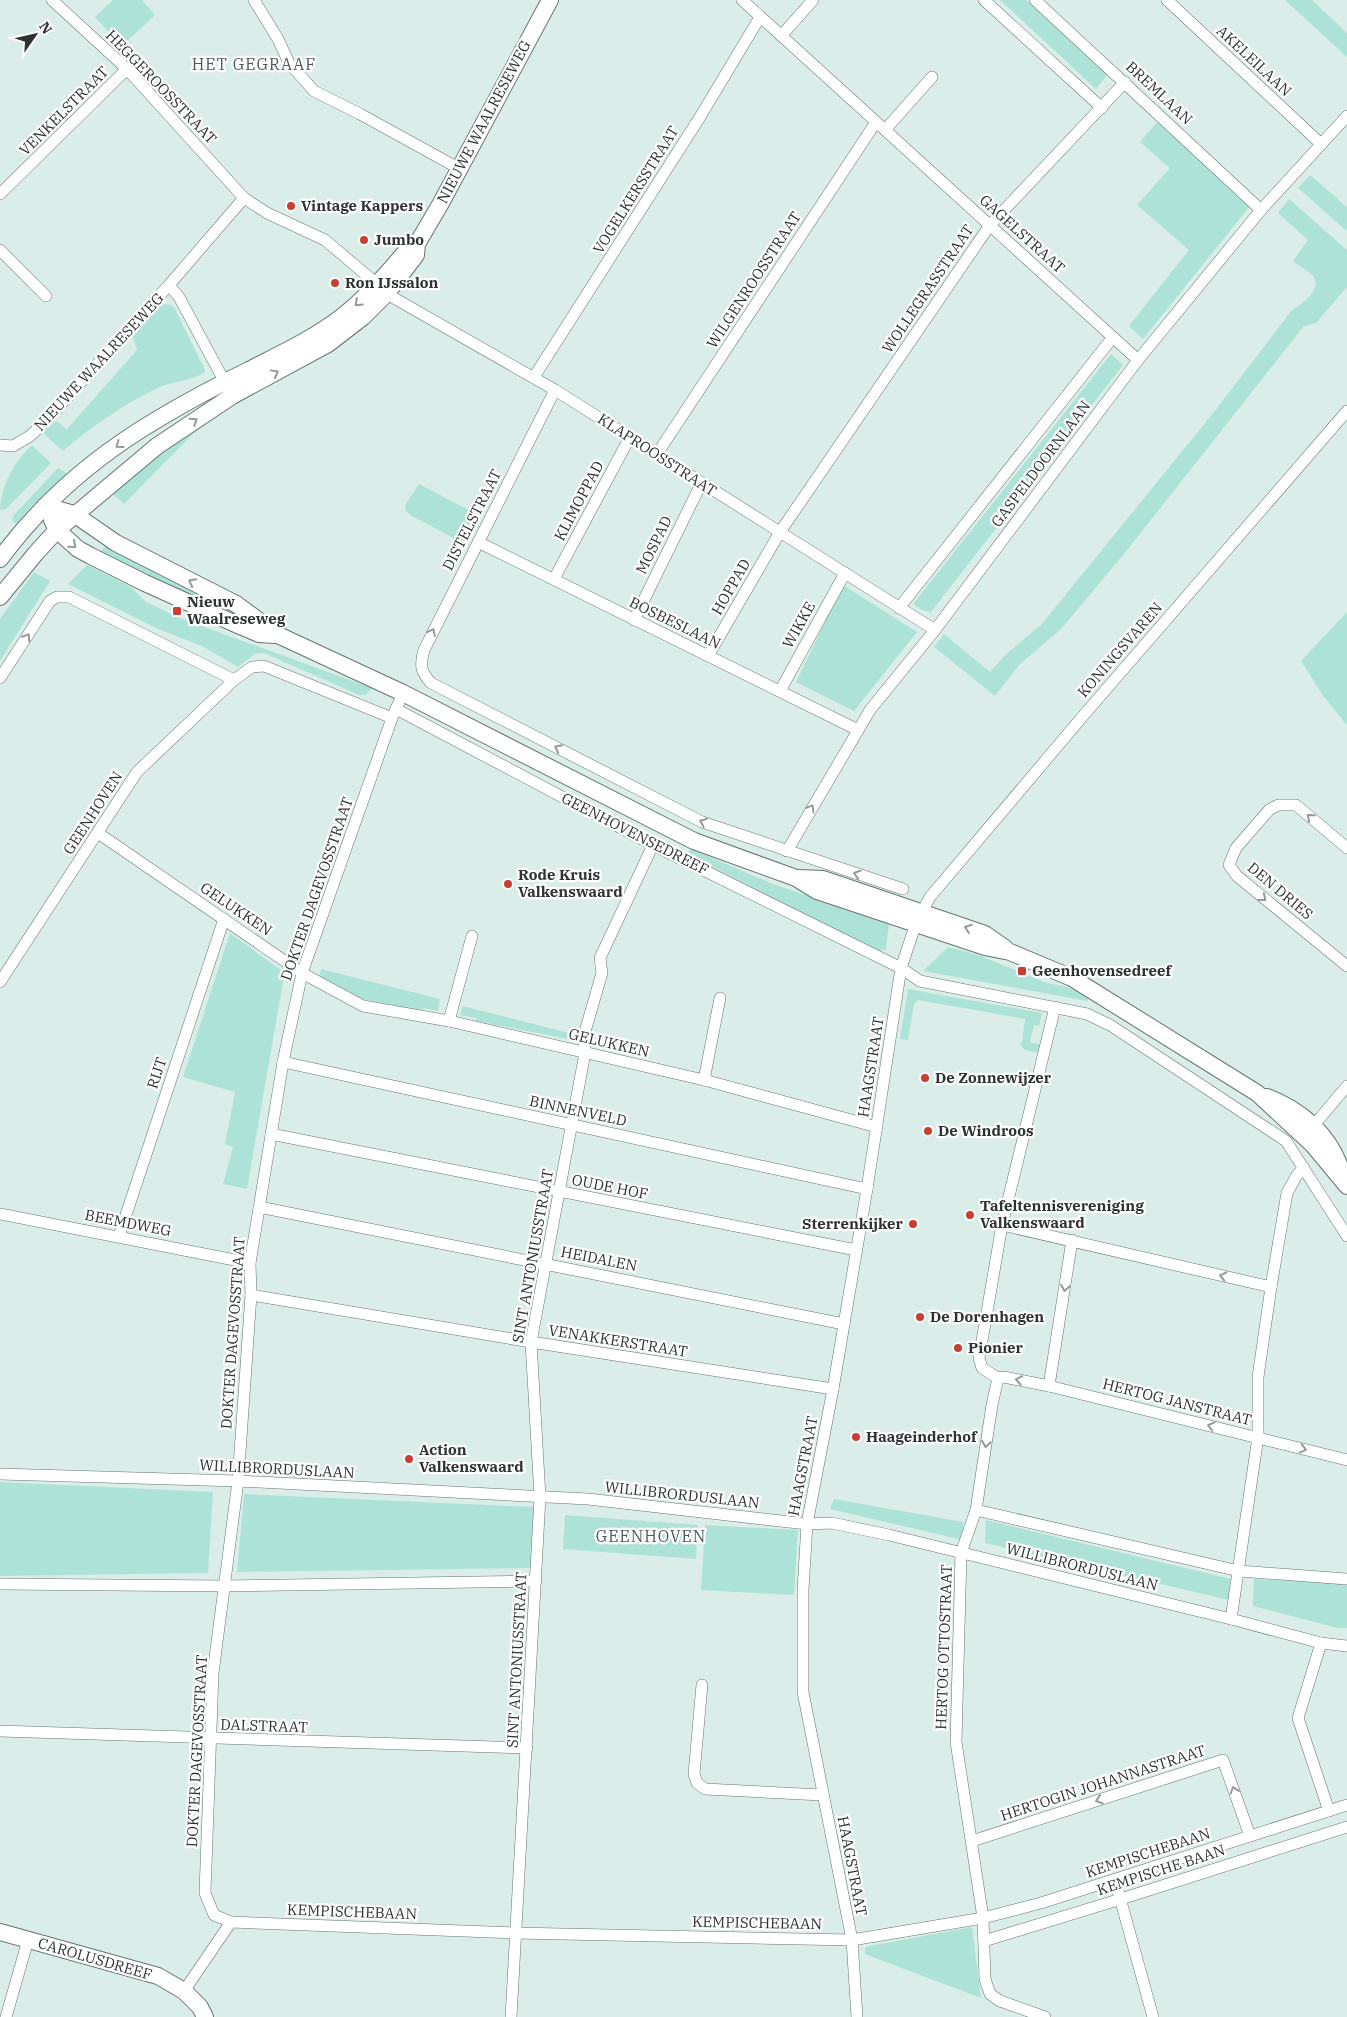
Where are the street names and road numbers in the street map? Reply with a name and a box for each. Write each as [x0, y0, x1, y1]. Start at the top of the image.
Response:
street label: AKELEILAAN [1213, 21, 1296, 100]
street label: HEGGEROOSSTRAAT [102, 26, 221, 148]
street label: NIEUWE WAALRESEWEG [432, 37, 535, 207]
street label: BREMLAAN [1122, 57, 1197, 128]
street label: VENKELSTRAAT [15, 62, 113, 159]
street label: VOGELKERSSTRAAT [588, 122, 683, 257]
street label: GAGELSTRAAT [976, 190, 1069, 277]
street label: WILGENROOSSTRAAT [702, 208, 805, 352]
street label: WOLLEGRASSTRAAT [878, 221, 978, 357]
street label: NIEUWE WAALRESEWEG [30, 289, 168, 435]
street label: GASPELDOORNLAAN [987, 397, 1094, 531]
street label: KLAPROOSSTRAAT [594, 409, 721, 500]
street label: KLIMOPPAD [550, 458, 607, 544]
street label: DISTELSTRAAT [438, 466, 505, 574]
street label: MOSPAD [631, 513, 676, 577]
street label: HOPPAD [707, 555, 754, 618]
street label: BOSBESLAAN [626, 592, 724, 653]
street label: WIKKE [778, 598, 819, 651]
street label: KONINGSVAREN [1073, 598, 1166, 701]
street label: GEENHOVEN [59, 768, 126, 858]
street label: GEENHOVENSEDREEF [558, 788, 712, 879]
street label: DOKTER DAGEVOSSTRAAT [276, 794, 357, 983]
street label: DEN DRIES [1244, 858, 1317, 923]
street label: GELUKKEN [197, 878, 276, 939]
street label: HAAGSTRAAT [853, 1015, 888, 1119]
street label: GELUKKEN [567, 1024, 651, 1061]
street label: RIJT [143, 1055, 171, 1091]
street label: BINNENVELD [528, 1091, 628, 1130]
street label: SINT ANTONIUSSTRAAT [508, 1167, 557, 1344]
street label: OUDE HOF [570, 1170, 650, 1203]
street label: BEEMDWEG [83, 1205, 173, 1240]
street label: DOKTER DAGEVOSSTRAAT [216, 1236, 249, 1430]
street label: HEIDALEN [559, 1242, 639, 1275]
street label: VENAKKERSTRAAT [547, 1320, 689, 1361]
street label: HERTOG JANSTRAAT [1101, 1374, 1254, 1429]
street label: HAAGSTRAAT [784, 1414, 822, 1518]
street label: WILLIBRORDUSLAAN [199, 1455, 355, 1482]
street label: WILLIBRORDUSLAAN [604, 1477, 760, 1512]
street label: WILLIBRORDUSLAAN [1004, 1538, 1160, 1595]
street label: HERTOG OTTOSTRAAT [931, 1564, 956, 1730]
street label: SINT ANTONIUSSTRAAT [502, 1571, 531, 1749]
street label: DOKTER DAGEVOSSTRAAT [182, 1654, 211, 1848]
street label: DALSTRAAT [220, 1714, 308, 1737]
street label: HERTOGIN JOHANNASTRAAT [998, 1740, 1208, 1825]
street label: HAAGSTRAAT [833, 1814, 872, 1918]
street label: KEMPISCHEBAAN [1083, 1823, 1213, 1882]
street label: KEMPISCHE BAAN [1094, 1840, 1227, 1899]
street label: KEMPISCHEBAAN [287, 1900, 417, 1923]
street label: KEMPISCHEBAAN [692, 1912, 822, 1933]
street label: CAROLUSDREEF [36, 1933, 154, 1984]

